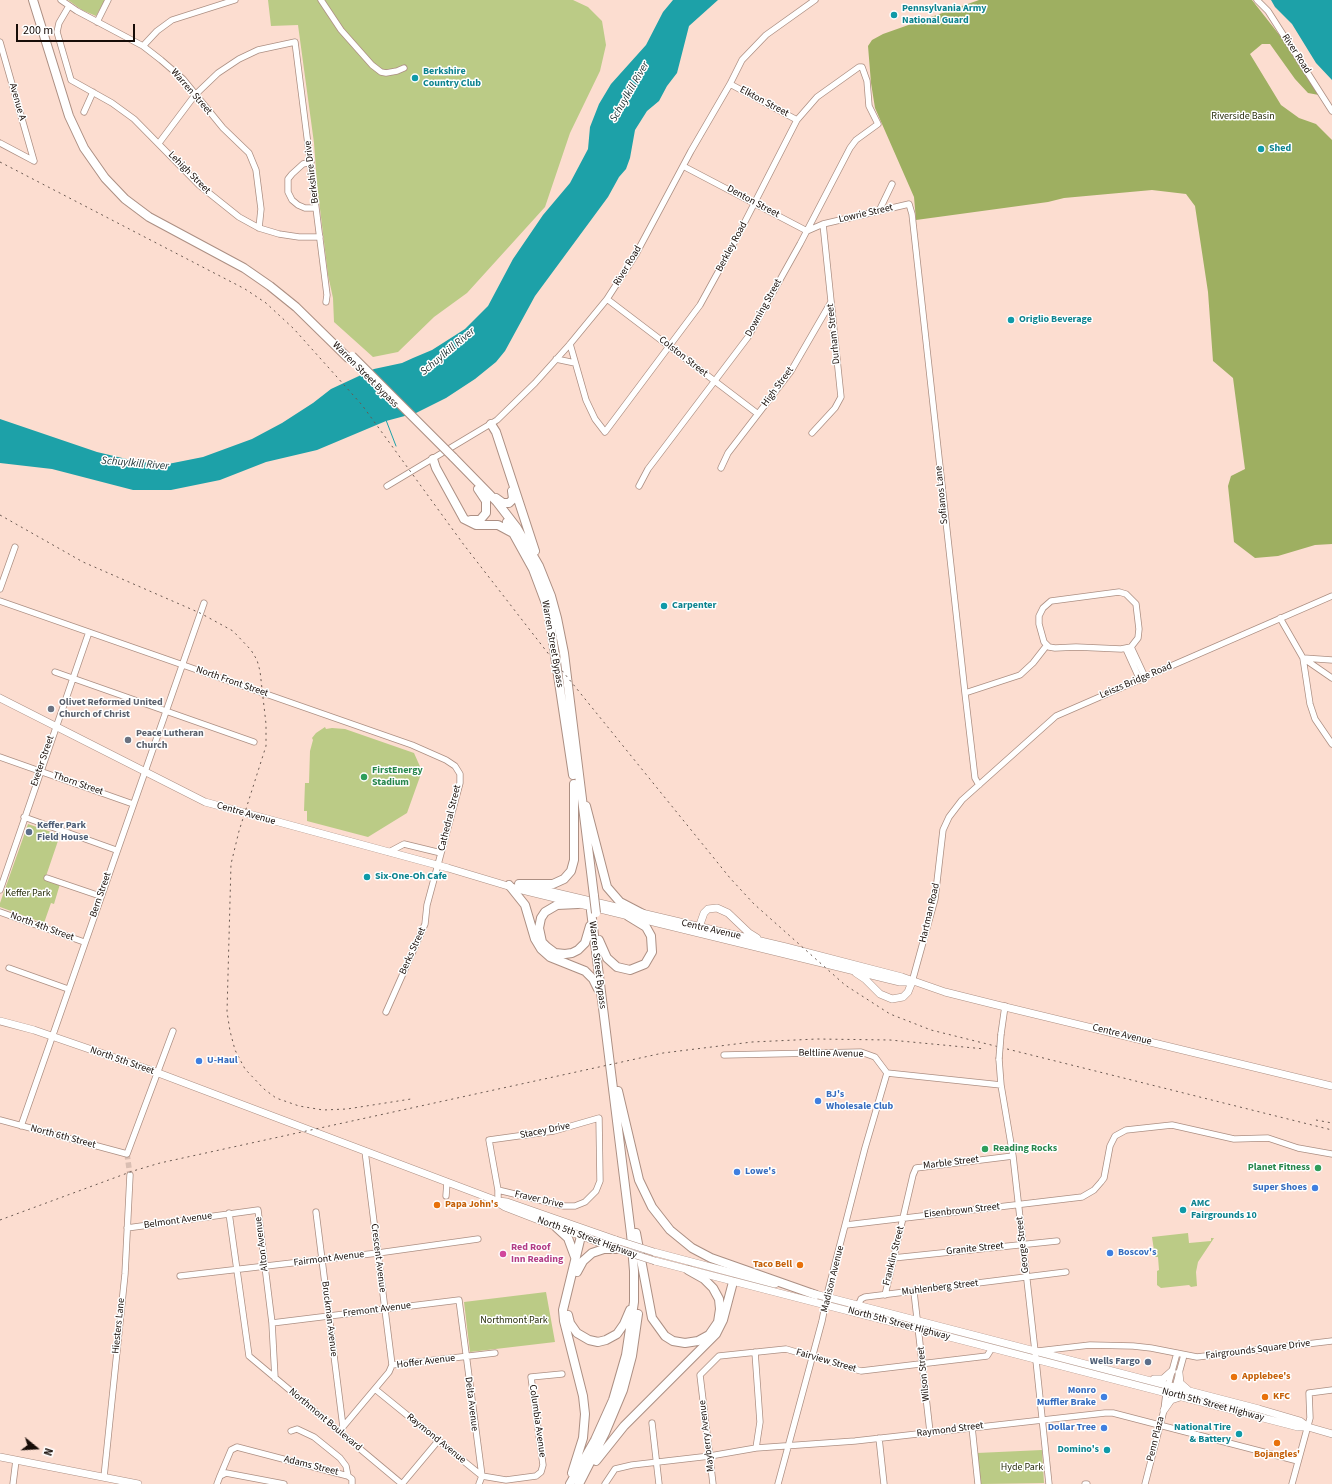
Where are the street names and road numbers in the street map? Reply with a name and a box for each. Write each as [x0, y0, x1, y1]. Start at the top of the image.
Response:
street label: River Road [1279, 32, 1313, 76]
street label: Warren Street [168, 67, 214, 117]
street label: Avenue A [6, 82, 28, 122]
street label: Elkton Street [737, 84, 791, 120]
street label: Berkshire Drive [302, 140, 322, 204]
street label: Lehigh Street [165, 149, 213, 197]
street label: Denton Street [725, 183, 781, 221]
street label: Lowrie Street [838, 202, 894, 226]
street label: Berkley Road [714, 220, 750, 274]
street label: River Road [611, 244, 645, 288]
street label: Downing Street [743, 277, 785, 339]
street label: Durham Street [825, 303, 843, 365]
street label: Colston Street [656, 334, 710, 380]
street label: Warren Street Bypass [330, 340, 400, 410]
street label: High Street [759, 365, 797, 409]
street label: Sofianos Lane [933, 465, 951, 525]
street label: Warren Street Bypass [538, 599, 566, 689]
street label: Leiszs Bridge Road [1098, 660, 1174, 702]
street label: North Front Street [194, 664, 270, 700]
street label: Exeter Street [29, 734, 57, 788]
street label: Thorn Street [51, 770, 105, 798]
street label: Cathedral Street [436, 784, 464, 852]
street label: Centre Avenue [215, 800, 277, 828]
street label: Bern Street [88, 871, 114, 919]
street label: Hartman Road [917, 882, 943, 944]
street label: North 4th Street [8, 910, 76, 944]
street label: Centre Avenue [680, 917, 742, 943]
street label: Warren Street Bypass [586, 920, 608, 1010]
street label: Berks Street [397, 925, 429, 977]
street label: Centre Avenue [1091, 1022, 1153, 1048]
street label: North 5th Street [88, 1044, 156, 1078]
street label: Beltline Avenue [798, 1047, 864, 1061]
street label: Stacey Drive [519, 1120, 571, 1142]
street label: North 6th Street [29, 1123, 97, 1151]
street label: Marble Street [923, 1154, 979, 1172]
street label: Fraver Drive [513, 1189, 565, 1211]
street label: Eisenbrown Street [923, 1201, 1001, 1221]
street label: Belmont Avenue [143, 1210, 213, 1232]
street label: North 5th Street Highway [535, 1214, 639, 1262]
street label: Alton Avenue [253, 1216, 271, 1272]
street label: George Street [1014, 1216, 1032, 1274]
street label: Crescent Avenue [368, 1223, 388, 1293]
street label: Franklin Street [881, 1225, 907, 1287]
street label: Granite Street [946, 1240, 1004, 1258]
street label: Madison Avenue [819, 1244, 847, 1314]
street label: Fairmont Avenue [293, 1249, 365, 1269]
street label: Muhlenberg Street [901, 1277, 979, 1299]
street label: Bruckman Avenue [318, 1281, 340, 1357]
street label: Hiesters Lane [110, 1297, 128, 1355]
street label: Fremont Avenue [342, 1300, 412, 1320]
street label: North 5th Street Highway [847, 1305, 951, 1343]
street label: Fairgrounds Square Drive [1205, 1338, 1311, 1362]
street label: Wilson Street [915, 1346, 933, 1402]
street label: Fairview Street [794, 1347, 858, 1375]
street label: Hoffer Avenue [396, 1352, 456, 1372]
street label: Delta Avenue [462, 1376, 480, 1432]
street label: Columbia Avenue [526, 1384, 548, 1458]
street label: Northmont Boulevard [286, 1386, 364, 1454]
street label: North 5th Street Highway [1161, 1386, 1265, 1424]
street label: Mayberry Avenue [697, 1399, 717, 1473]
street label: Raymond Avenue [404, 1411, 468, 1467]
street label: Penn Plaza [1145, 1415, 1167, 1463]
street label: Raymond Street [916, 1420, 984, 1440]
street label: Adams Street [283, 1453, 339, 1479]

